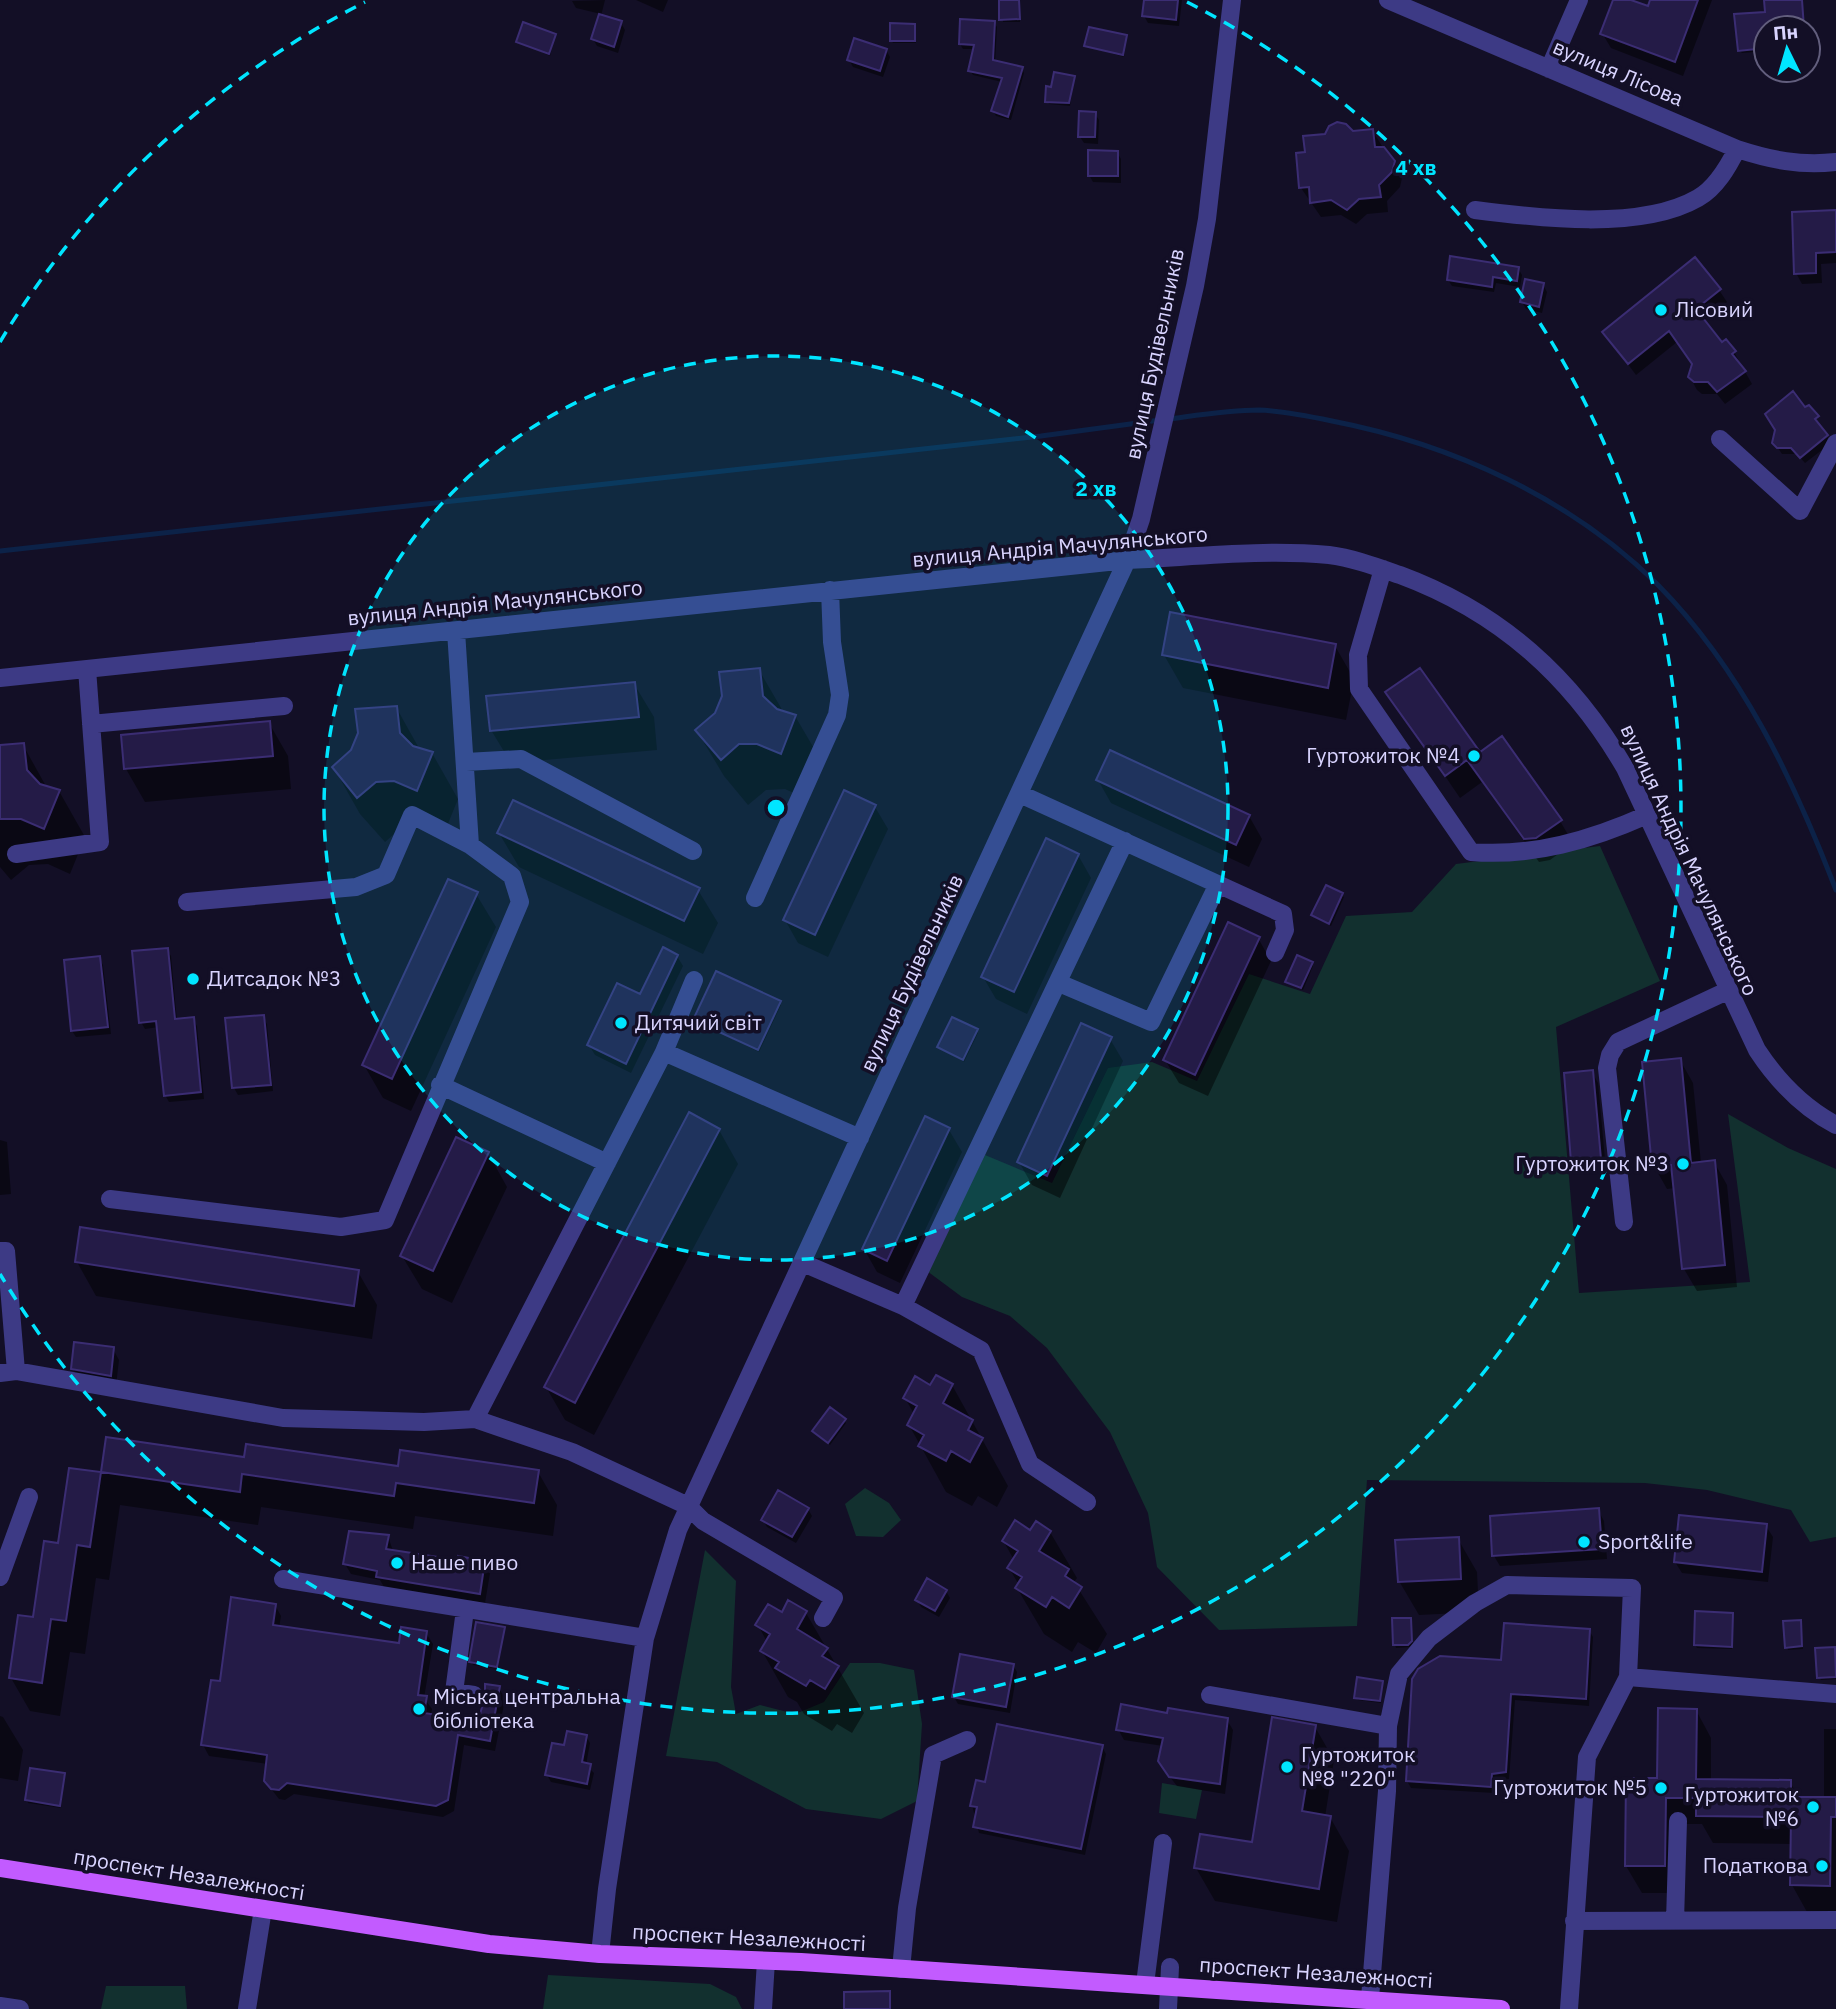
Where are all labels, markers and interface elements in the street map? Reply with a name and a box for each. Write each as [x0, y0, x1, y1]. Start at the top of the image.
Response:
north arrow [1752, 14, 1822, 84]
text: Пн [1772, 19, 1799, 45]
street label: вулиця Лісова [1549, 32, 1688, 112]
text: 4 хв [1395, 153, 1437, 181]
street label: вулиця Будівельників [1118, 246, 1190, 462]
place label: Лісовий [1675, 295, 1753, 323]
marker: Лісовий [1653, 302, 1669, 318]
text: 2 хв [1075, 474, 1117, 502]
street label: вулиця Андрія Мачулянського [911, 519, 1209, 573]
street label: вулиця Андрія Мачулянського [346, 573, 644, 631]
street label: вулиця Андрія Мачулянського [1615, 719, 1765, 1000]
place label: Гуртожиток №4 [1306, 741, 1460, 769]
marker: Гуртожиток №4 [1466, 748, 1482, 764]
centre of rings [764, 796, 788, 820]
street label: вулиця Будівельників [853, 869, 969, 1076]
place label: Дитсадок №3 [207, 964, 341, 992]
marker: Дитсадок №3 [185, 971, 201, 987]
place label: Дитячий світ [635, 1008, 762, 1036]
marker: Дитячий світ [613, 1015, 629, 1031]
place label: Гуртожиток №3 [1515, 1149, 1669, 1177]
marker: Гуртожиток №3 [1675, 1156, 1691, 1172]
place label: Sport&life [1598, 1527, 1693, 1555]
marker: Sport&life [1576, 1534, 1592, 1550]
place label: Наше пиво [411, 1548, 518, 1576]
marker: Наше пиво [389, 1555, 405, 1571]
place label: Міська центральна бібліотека [433, 1682, 621, 1734]
marker: Міська центральна бібліотека [411, 1701, 427, 1717]
place label: Гуртожиток №8 "220" [1301, 1740, 1416, 1792]
marker: Гуртожиток №8 "220" [1279, 1759, 1295, 1775]
place label: Гуртожиток №5 [1493, 1773, 1647, 1801]
marker: Гуртожиток №5 [1653, 1780, 1669, 1796]
place label: Гуртожиток №6 [1684, 1780, 1799, 1832]
marker: Гуртожиток №6 [1805, 1799, 1821, 1815]
street label: проспект Незалежності [71, 1842, 307, 1906]
place label: Податкова [1703, 1851, 1808, 1879]
marker: Податкова [1814, 1858, 1830, 1874]
street label: проспект Незалежності [632, 1917, 867, 1957]
street label: проспект Незалежності [1198, 1950, 1434, 1994]

